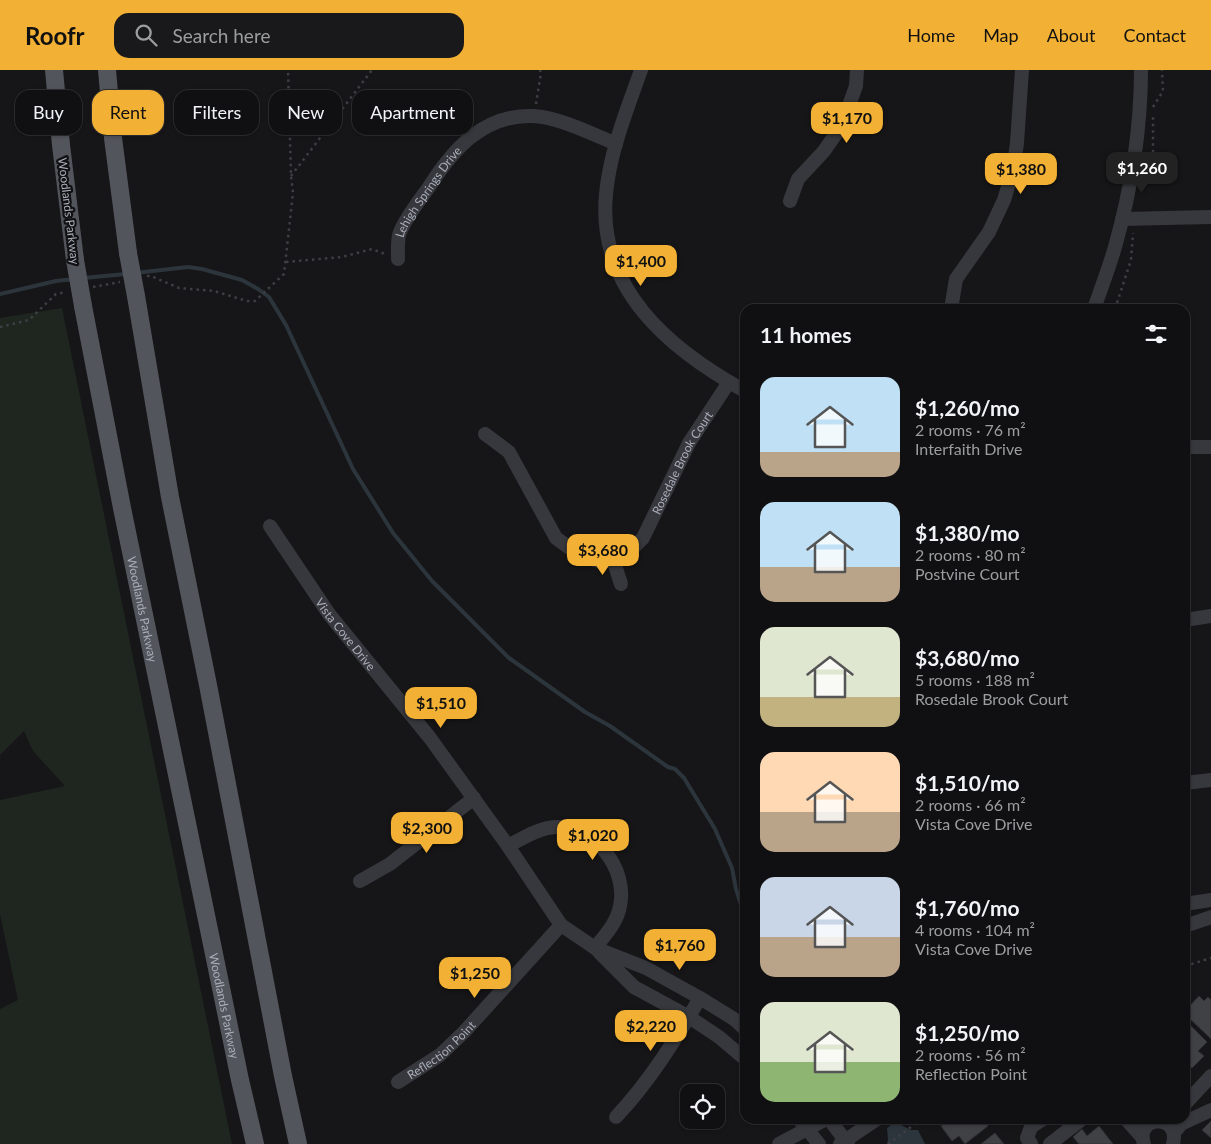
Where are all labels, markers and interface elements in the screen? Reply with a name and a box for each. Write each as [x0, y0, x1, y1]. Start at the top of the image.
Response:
search box [114, 13, 464, 58]
text: Roofr [25, 21, 84, 50]
icon: search [132, 21, 160, 49]
text: Search here [172, 24, 270, 47]
text: Home [907, 24, 955, 46]
text: Map [983, 24, 1019, 46]
text: About [1047, 24, 1096, 46]
text: Contact [1124, 24, 1186, 46]
chip: Buy [15, 90, 82, 135]
chip: Rent [92, 90, 164, 135]
chip: Filters [174, 90, 259, 135]
chip: New [269, 90, 342, 135]
chip: Apartment [352, 90, 473, 135]
pin: $1,170 [806, 102, 888, 144]
text: $1,170 [822, 108, 872, 127]
street label: Lehigh Springs Drive [391, 143, 464, 239]
pin: $1,380 [980, 152, 1062, 195]
pin: $1,260 [1101, 152, 1183, 194]
street label: Woodlands Parkway [55, 157, 83, 266]
text: $1,260 [1117, 158, 1167, 177]
text: $1,380 [996, 159, 1046, 178]
pin: $1,400 [600, 244, 682, 287]
text: $1,400 [616, 251, 666, 270]
icon: filters [1142, 320, 1170, 348]
text: 11 homes [760, 322, 851, 347]
text: $1,260/mo [915, 395, 1020, 420]
icon: home [800, 397, 860, 457]
street label: Rosedale Brook Court [648, 407, 716, 517]
text: 2 rooms · 76 m² [915, 420, 1026, 439]
text: Interfaith Drive [915, 439, 1022, 458]
text: $1,380/mo [915, 520, 1020, 545]
icon: home [800, 522, 860, 582]
pin: $3,680 [562, 534, 644, 576]
text: $3,680 [578, 540, 628, 559]
text: 2 rooms · 80 m² [915, 545, 1026, 564]
street label: Woodlands Parkway [125, 555, 161, 664]
text: Postvine Court [915, 564, 1020, 583]
street label: Vista Cove Drive [313, 595, 379, 673]
text: $3,680/mo [915, 645, 1020, 670]
icon: home [800, 647, 860, 707]
text: 5 rooms · 188 m² [915, 670, 1035, 689]
pin: $1,510 [400, 686, 482, 729]
text: Rosedale Brook Court [915, 689, 1068, 708]
text: $1,510 [416, 693, 466, 712]
text: $1,510/mo [915, 770, 1020, 795]
icon: home [800, 772, 860, 832]
text: 2 rooms · 66 m² [915, 795, 1026, 814]
pin: $2,300 [386, 812, 468, 854]
text: Vista Cove Drive [915, 814, 1032, 833]
text: $2,300 [402, 818, 452, 837]
pin: $1,020 [552, 818, 634, 861]
text: $1,020 [568, 825, 618, 844]
text: $1,760/mo [915, 895, 1020, 920]
icon: home [800, 897, 860, 957]
text: 4 rooms · 104 m² [915, 920, 1035, 939]
pin: $1,760 [639, 928, 721, 971]
text: $1,760 [655, 935, 705, 954]
text: Vista Cove Drive [915, 939, 1032, 958]
street label: Woodlands Parkway [206, 952, 243, 1061]
pin: $1,250 [434, 956, 516, 999]
text: $1,250 [450, 963, 500, 982]
pin: $2,220 [610, 1010, 692, 1052]
text: $2,220 [626, 1016, 676, 1035]
street label: Reflection Point [404, 1017, 479, 1082]
text: $1,250/mo [915, 1020, 1020, 1045]
icon: home [800, 1022, 860, 1082]
text: 2 rooms · 56 m² [915, 1045, 1026, 1064]
text: Reflection Point [915, 1064, 1027, 1083]
map controls [680, 1084, 725, 1129]
button: locate [680, 1084, 725, 1129]

